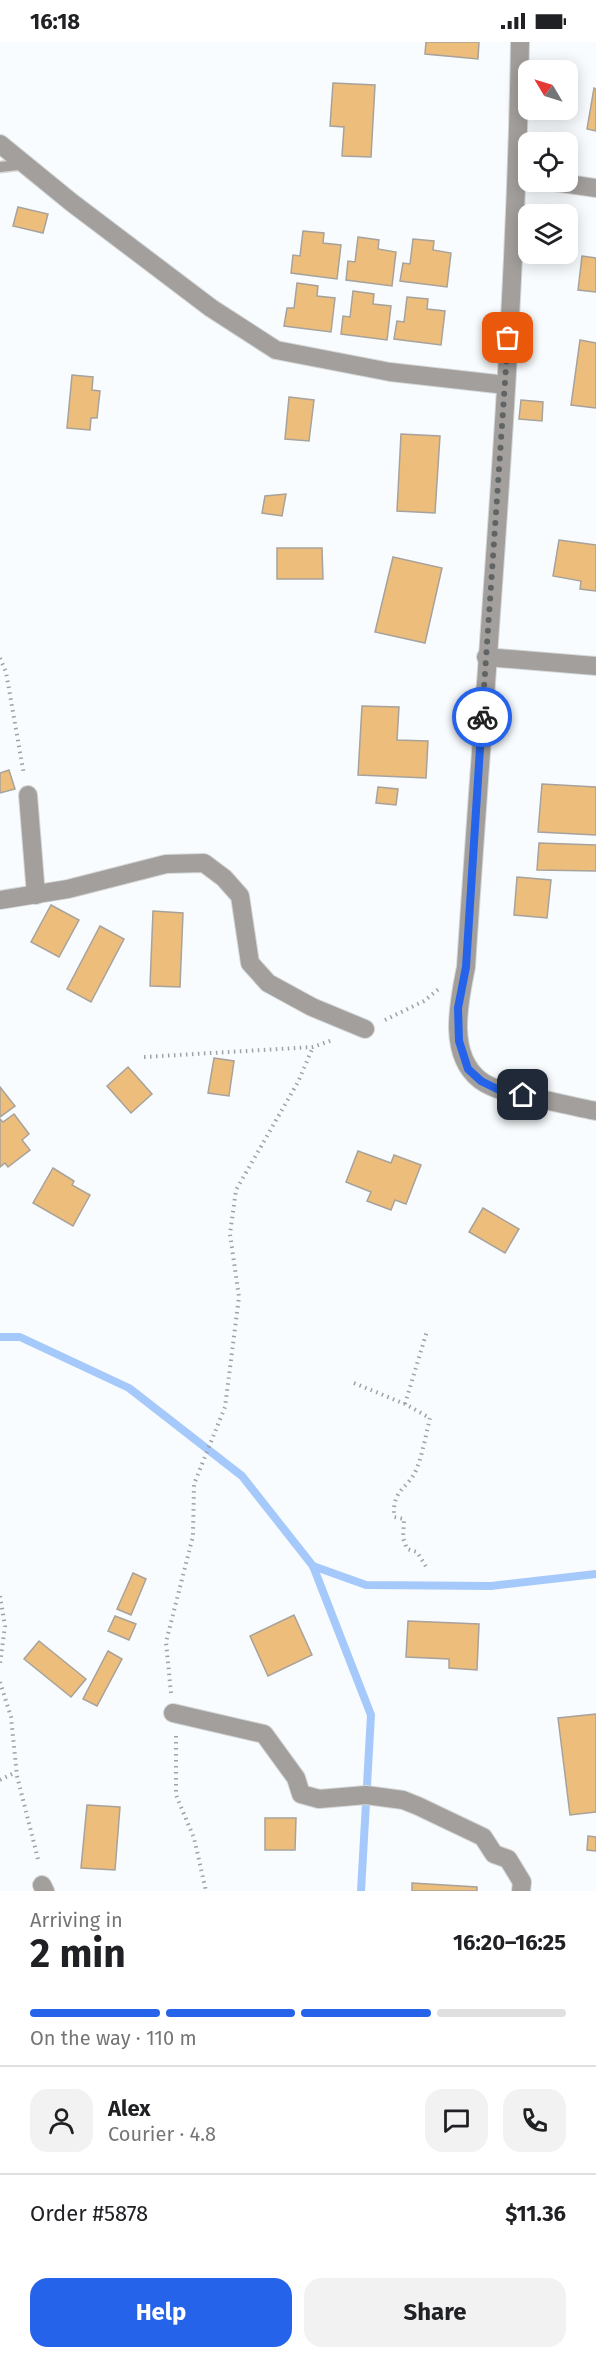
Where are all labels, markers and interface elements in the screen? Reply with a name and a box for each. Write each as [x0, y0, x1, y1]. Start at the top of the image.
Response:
text: 16:18 [30, 8, 80, 35]
north arrow [518, 60, 578, 120]
map controls [518, 60, 578, 264]
button: locate [518, 132, 578, 192]
button: layers [518, 204, 578, 264]
pin [482, 312, 533, 363]
icon: bag [491, 321, 524, 354]
courier [452, 687, 512, 747]
icon: bike [466, 701, 499, 734]
pin [497, 1069, 548, 1120]
icon: home [506, 1078, 539, 1111]
text: Arriving in [30, 1908, 123, 1932]
text: 16:20–16:25 [453, 1929, 566, 1956]
text: 2 min [30, 1931, 126, 1977]
text: On the way · 110 m [30, 2026, 197, 2050]
button: person [30, 2089, 93, 2152]
button: chat [425, 2089, 488, 2152]
button: phone [503, 2089, 566, 2152]
text: Alex [108, 2095, 151, 2122]
text: Courier · 4.8 [108, 2122, 216, 2146]
text: Order #5878 [30, 2200, 148, 2227]
text: $11.36 [505, 2200, 566, 2227]
button: Help [30, 2278, 292, 2347]
button: Share [304, 2278, 566, 2347]

